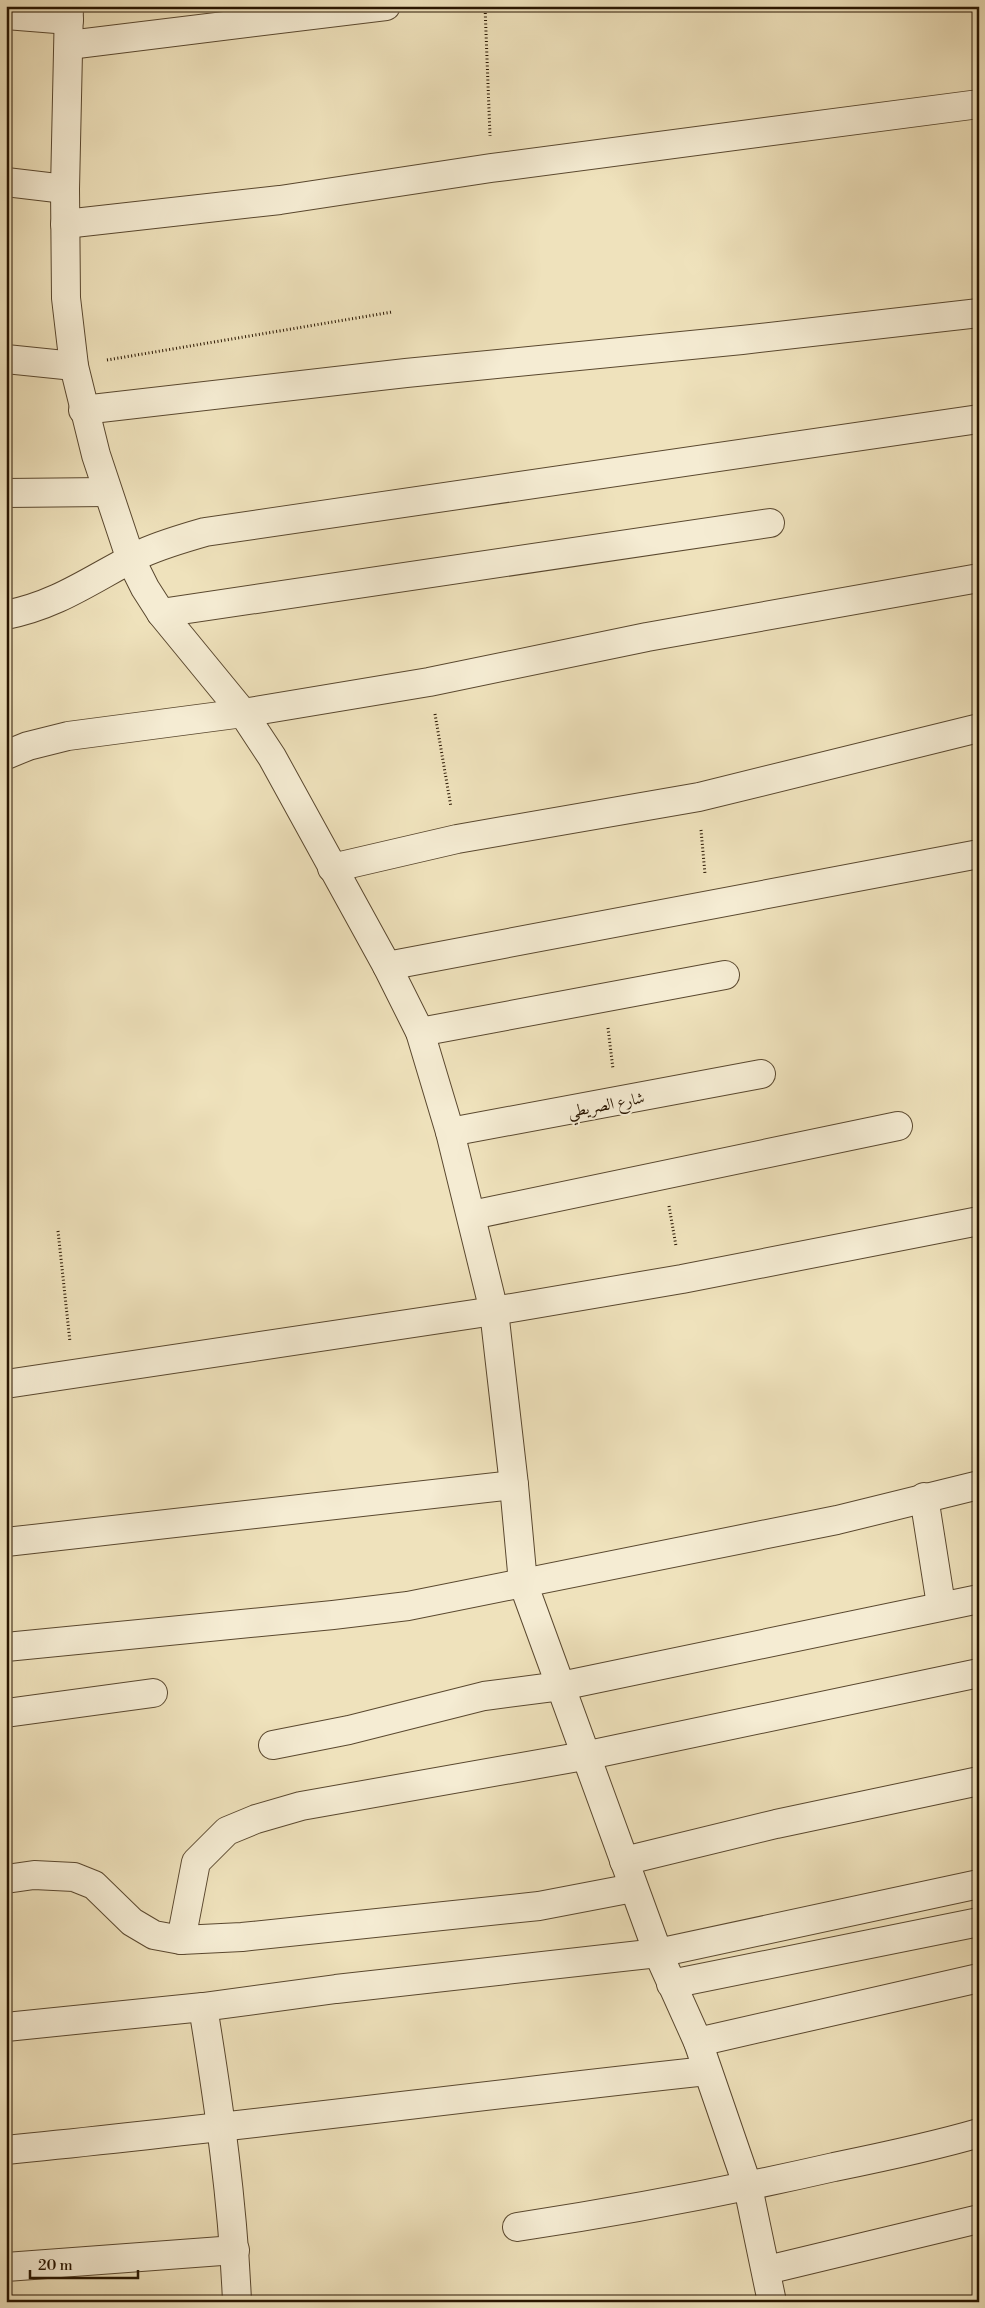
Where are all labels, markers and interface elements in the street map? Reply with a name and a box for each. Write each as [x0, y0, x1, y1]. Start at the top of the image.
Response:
street label: شارع الصريطي [566, 1088, 647, 1127]
scale bar [30, 2248, 138, 2280]
text: 20 m [38, 2256, 73, 2275]

